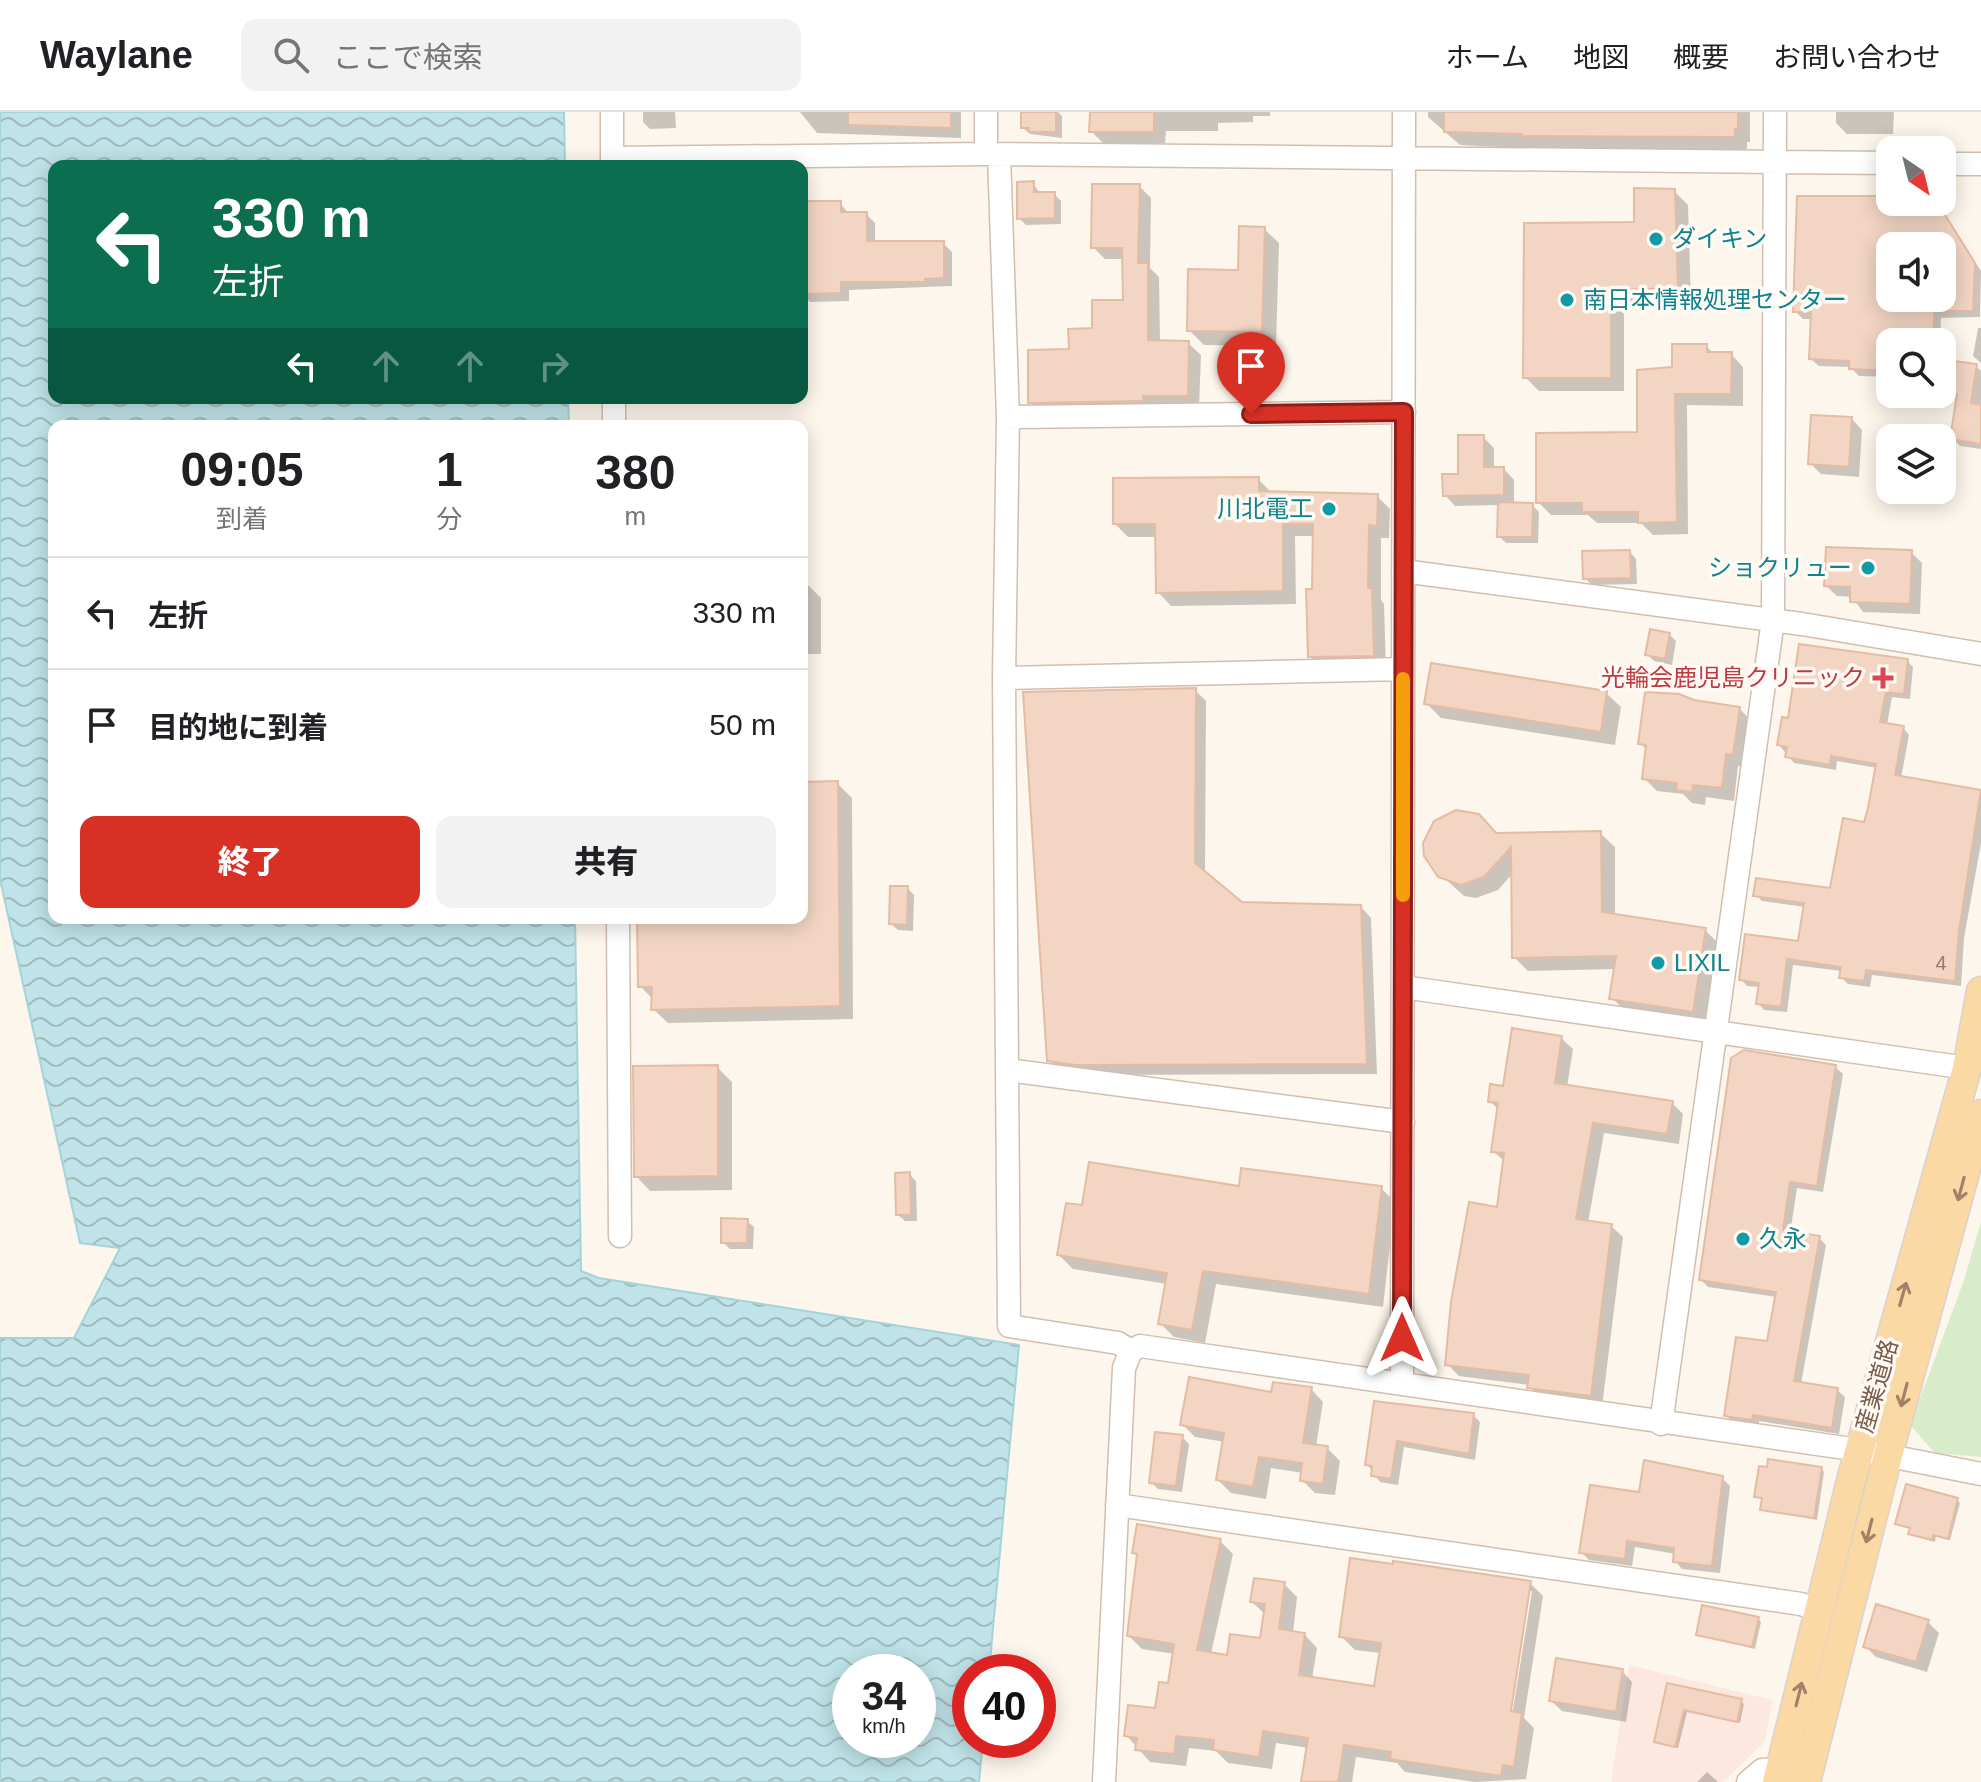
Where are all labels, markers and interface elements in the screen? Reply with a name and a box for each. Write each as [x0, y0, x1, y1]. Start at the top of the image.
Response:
search box [241, 19, 801, 91]
icon: search [269, 33, 313, 77]
text: Waylane [40, 34, 193, 76]
text: ここで検索 [333, 41, 483, 74]
text: ホーム [1446, 42, 1529, 73]
text: 地図 [1573, 42, 1629, 73]
text: 概要 [1673, 42, 1729, 73]
text: お問い合わせ [1773, 42, 1941, 73]
north arrow [1876, 136, 1956, 216]
map controls [1876, 136, 1956, 504]
text: 330 m [212, 186, 371, 249]
icon: left [80, 192, 184, 296]
place label: ダイキン [1672, 225, 1767, 252]
marker: ダイキン [1647, 230, 1665, 248]
button: sound [1876, 232, 1956, 312]
text: 左折 [212, 261, 284, 302]
place label: 南日本情報処理センター [1583, 286, 1847, 313]
marker: 南日本情報処理センター [1558, 291, 1576, 309]
button: search [1876, 328, 1956, 408]
pin [1217, 332, 1285, 414]
icon: left [280, 344, 324, 388]
icon: ahead [364, 344, 408, 388]
icon: ahead [448, 344, 492, 388]
icon: right [532, 344, 576, 388]
icon: arrive [1229, 344, 1273, 388]
button: layers [1876, 424, 1956, 504]
text: 09:05 [181, 443, 303, 496]
text: 1 [436, 443, 463, 496]
text: 380 [595, 446, 675, 499]
place label: 川北電工 [1217, 495, 1313, 522]
marker: 川北電工 [1320, 500, 1338, 518]
text: m [625, 501, 646, 531]
text: 到着 [216, 504, 268, 534]
text: 分 [436, 504, 462, 534]
place label: ショクリュー [1708, 554, 1852, 581]
marker: ショクリュー [1859, 559, 1877, 577]
icon: left [80, 591, 124, 635]
text: 330 m [693, 596, 776, 629]
text: 左折 [148, 599, 208, 632]
place label: 光輪会鹿児島クリニック [1601, 664, 1865, 691]
marker: 光輪会鹿児島クリニック [1872, 667, 1894, 689]
icon: arrive [80, 703, 124, 747]
text: 50 m [709, 708, 776, 741]
text: 目的地に到着 [148, 711, 328, 744]
button: 終了 [80, 816, 420, 908]
button: 共有 [436, 816, 776, 908]
place label: LIXIL [1674, 949, 1730, 976]
house number: 4 [1935, 952, 1947, 974]
marker: LIXIL [1649, 954, 1667, 972]
one-way arrow [1952, 1176, 1967, 1202]
place label: 久永 [1759, 1225, 1807, 1252]
marker: 久永 [1734, 1230, 1752, 1248]
one-way arrow [1896, 1282, 1911, 1308]
position arrow [1360, 1296, 1444, 1380]
street label: 産業道路 [1850, 1336, 1903, 1436]
one-way arrow [1896, 1381, 1911, 1407]
one-way arrow [1861, 1518, 1876, 1543]
speed limit sign: 40 [952, 1654, 1056, 1758]
text: 34 [862, 1674, 906, 1718]
one-way arrow [1793, 1681, 1808, 1707]
text: km/h [862, 1715, 906, 1737]

